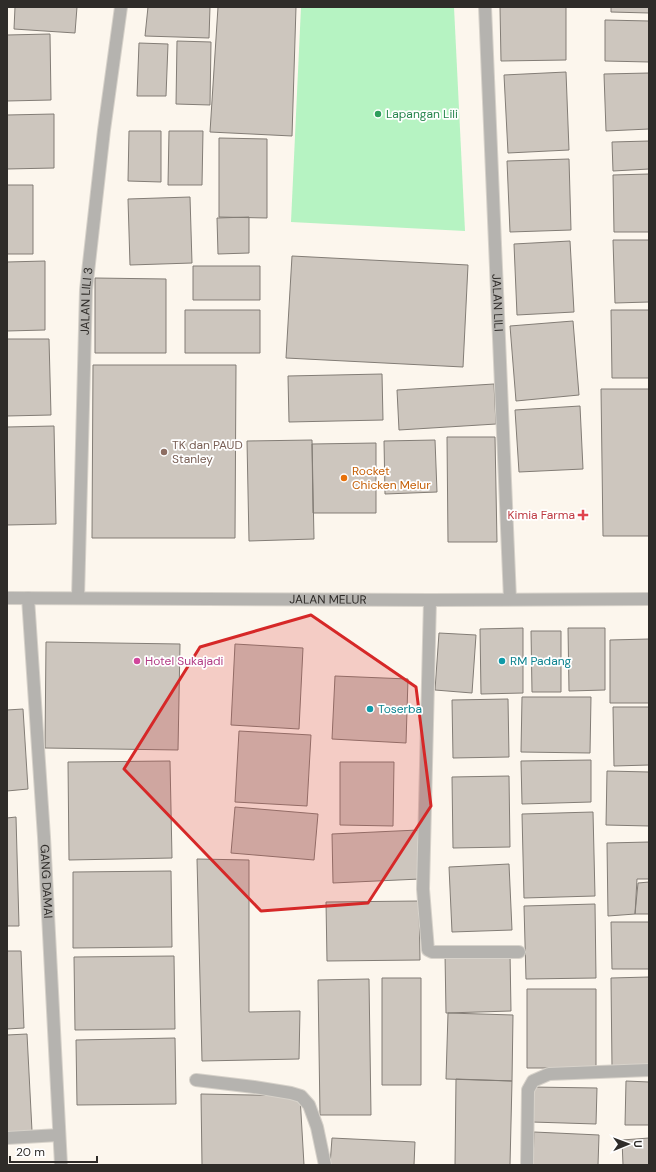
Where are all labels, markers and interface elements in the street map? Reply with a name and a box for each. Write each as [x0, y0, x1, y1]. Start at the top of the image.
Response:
place label: Lapangan Lili [386, 106, 458, 122]
marker: Lapangan Lili [373, 109, 383, 119]
street label: JALAN LILI 3 [77, 266, 97, 335]
street label: JALAN LILI [488, 274, 507, 332]
place label: TK dan PAUD Stanley [172, 437, 243, 467]
marker: TK dan PAUD Stanley [159, 447, 169, 457]
place label: Rocket Chicken Melur [352, 463, 431, 493]
marker: Rocket Chicken Melur [339, 473, 349, 483]
place label: Kimia Farma [508, 507, 575, 523]
marker: Kimia Farma [578, 510, 588, 520]
street label: JALAN MELUR [289, 591, 367, 608]
place label: Hotel Sukajadi [145, 653, 224, 669]
place label: RM Padang [510, 653, 572, 669]
marker: Hotel Sukajadi [132, 656, 142, 666]
marker: RM Padang [497, 656, 507, 666]
place label: Toserba [378, 701, 422, 717]
marker: Toserba [365, 704, 375, 714]
street label: GANG DAMAI [36, 844, 56, 919]
north arrow [608, 1124, 648, 1164]
scale bar [10, 1138, 97, 1164]
text: U [631, 1140, 645, 1148]
text: 20 m [16, 1144, 45, 1160]

